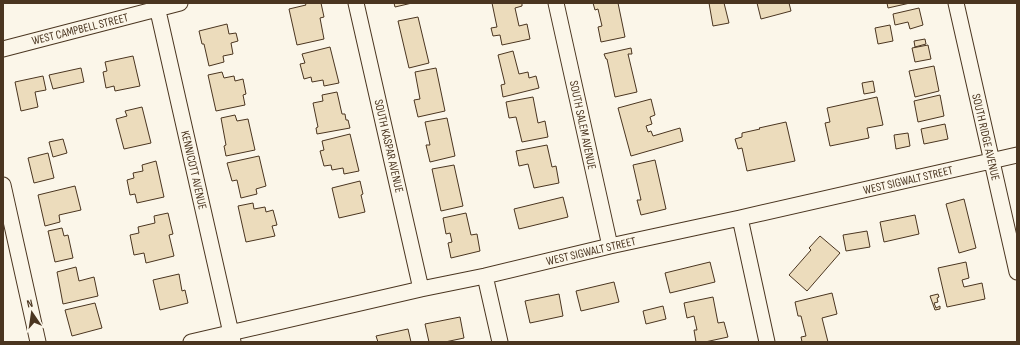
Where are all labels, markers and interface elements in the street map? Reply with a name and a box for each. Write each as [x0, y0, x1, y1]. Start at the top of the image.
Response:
street label: WEST CAMPBELL STREET [30, 10, 130, 49]
street label: SOUTH SALEM AVENUE [566, 79, 599, 171]
street label: SOUTH RIDGE AVENUE [968, 92, 1003, 182]
street label: SOUTH KASPAR AVENUE [371, 98, 407, 194]
street label: KENNICOTT AVENUE [177, 129, 210, 211]
street label: WEST SIGWALT STREET [862, 163, 954, 198]
street label: WEST SIGWALT STREET [545, 234, 637, 269]
north arrow [12, 293, 52, 333]
text: N [26, 297, 34, 311]

